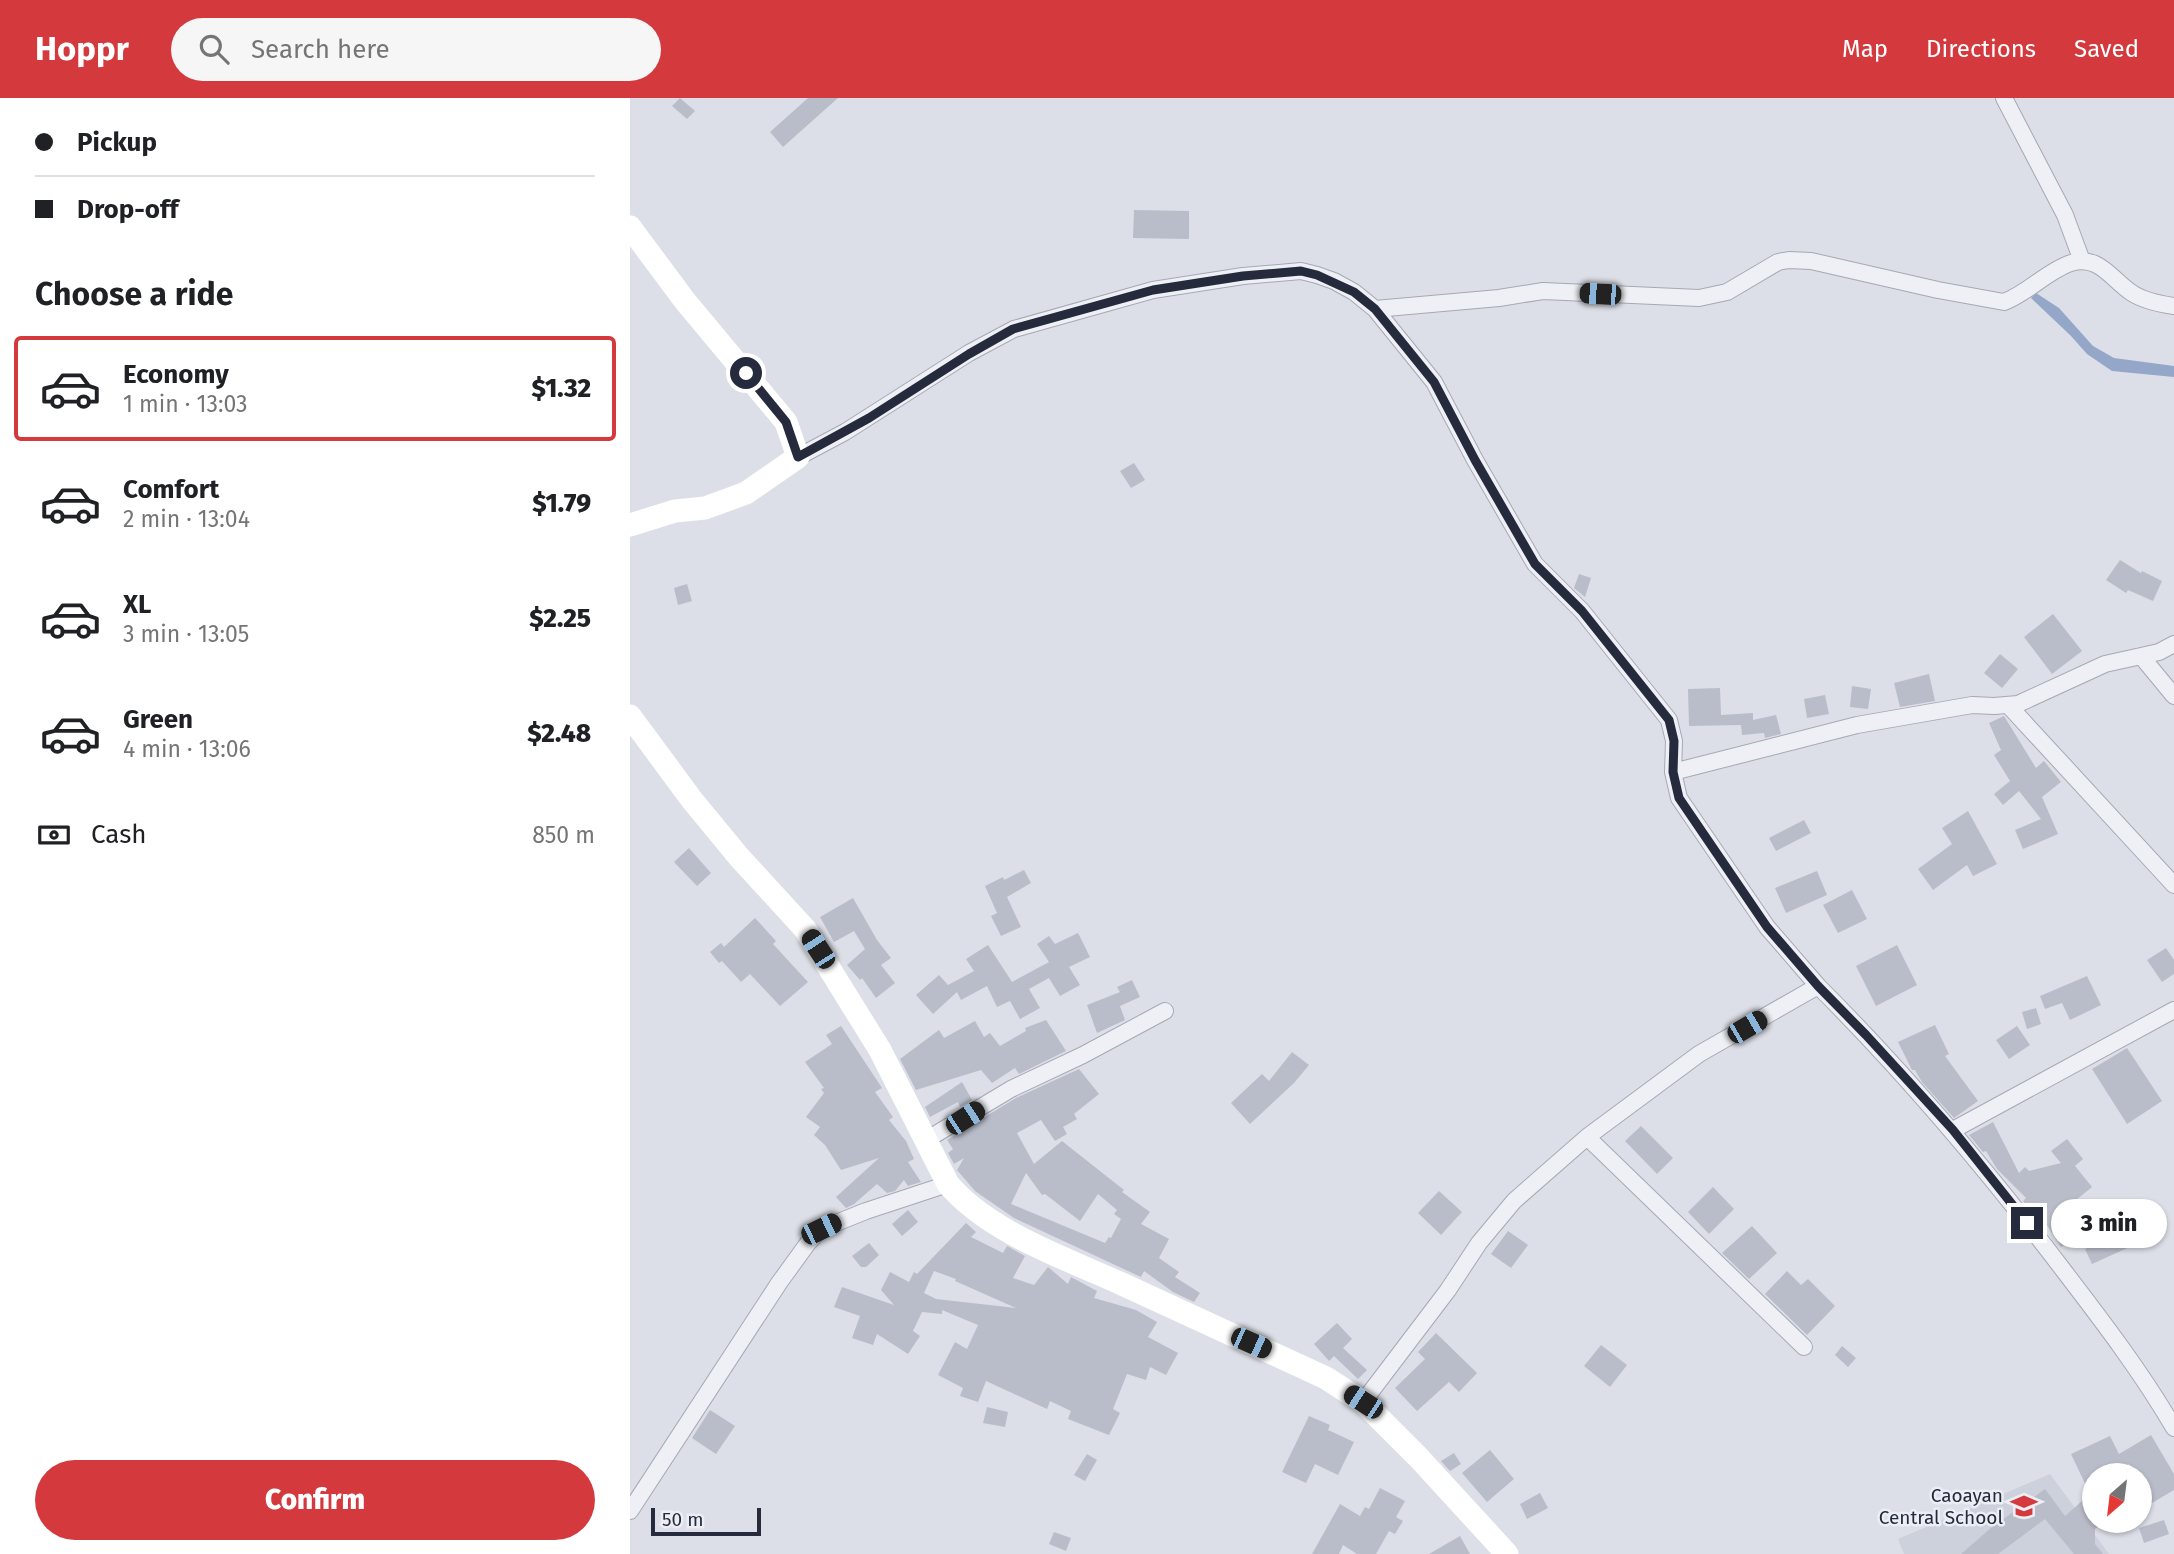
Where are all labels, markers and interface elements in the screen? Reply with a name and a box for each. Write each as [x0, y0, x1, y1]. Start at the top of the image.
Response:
search box [171, 18, 661, 81]
text: Hoppr [35, 29, 129, 69]
icon: search [195, 30, 233, 68]
text: Search here [251, 34, 390, 65]
text: Map [1842, 35, 1888, 63]
text: Directions [1926, 35, 2036, 63]
text: Saved [2074, 35, 2139, 63]
text: Pickup [77, 127, 157, 158]
text: Drop-off [77, 194, 179, 225]
text: Choose a ride [35, 275, 233, 313]
car [1579, 282, 1622, 306]
icon: car [39, 357, 102, 420]
route start [730, 357, 762, 389]
text: Economy [123, 359, 229, 390]
text: $1.32 [532, 373, 591, 404]
text: 1 min · 13:03 [123, 390, 247, 418]
icon: car [39, 472, 102, 535]
text: Comfort [123, 474, 219, 505]
text: $1.79 [532, 488, 591, 519]
text: 2 min · 13:04 [123, 505, 250, 533]
icon: car [39, 587, 102, 650]
text: XL [123, 589, 151, 620]
text: $2.25 [529, 603, 591, 634]
text: 3 min · 13:05 [123, 620, 249, 648]
icon: car [39, 702, 102, 765]
text: Green [123, 704, 193, 735]
text: $2.48 [527, 718, 591, 749]
text: 4 min · 13:06 [123, 735, 251, 763]
icon: cash [35, 816, 73, 854]
text: Cash [91, 819, 147, 850]
text: 850 m [532, 821, 595, 849]
car [798, 926, 839, 972]
car [1724, 1007, 1771, 1047]
car [942, 1098, 989, 1138]
callout: 3 min [2052, 1198, 2167, 1248]
route end [2011, 1207, 2043, 1239]
text: 3 min [2081, 1209, 2137, 1237]
car [798, 1210, 845, 1248]
car [1228, 1325, 1275, 1361]
car [1340, 1382, 1387, 1422]
button: Confirm [35, 1460, 595, 1540]
north arrow [2082, 1463, 2152, 1533]
map controls [2082, 1463, 2152, 1533]
place label: Caoayan Central School [1879, 1484, 2003, 1529]
school or university icon: Caoayan Central School [2009, 1491, 2039, 1521]
scale bar [651, 1505, 761, 1537]
text: 50 m [662, 1508, 703, 1531]

